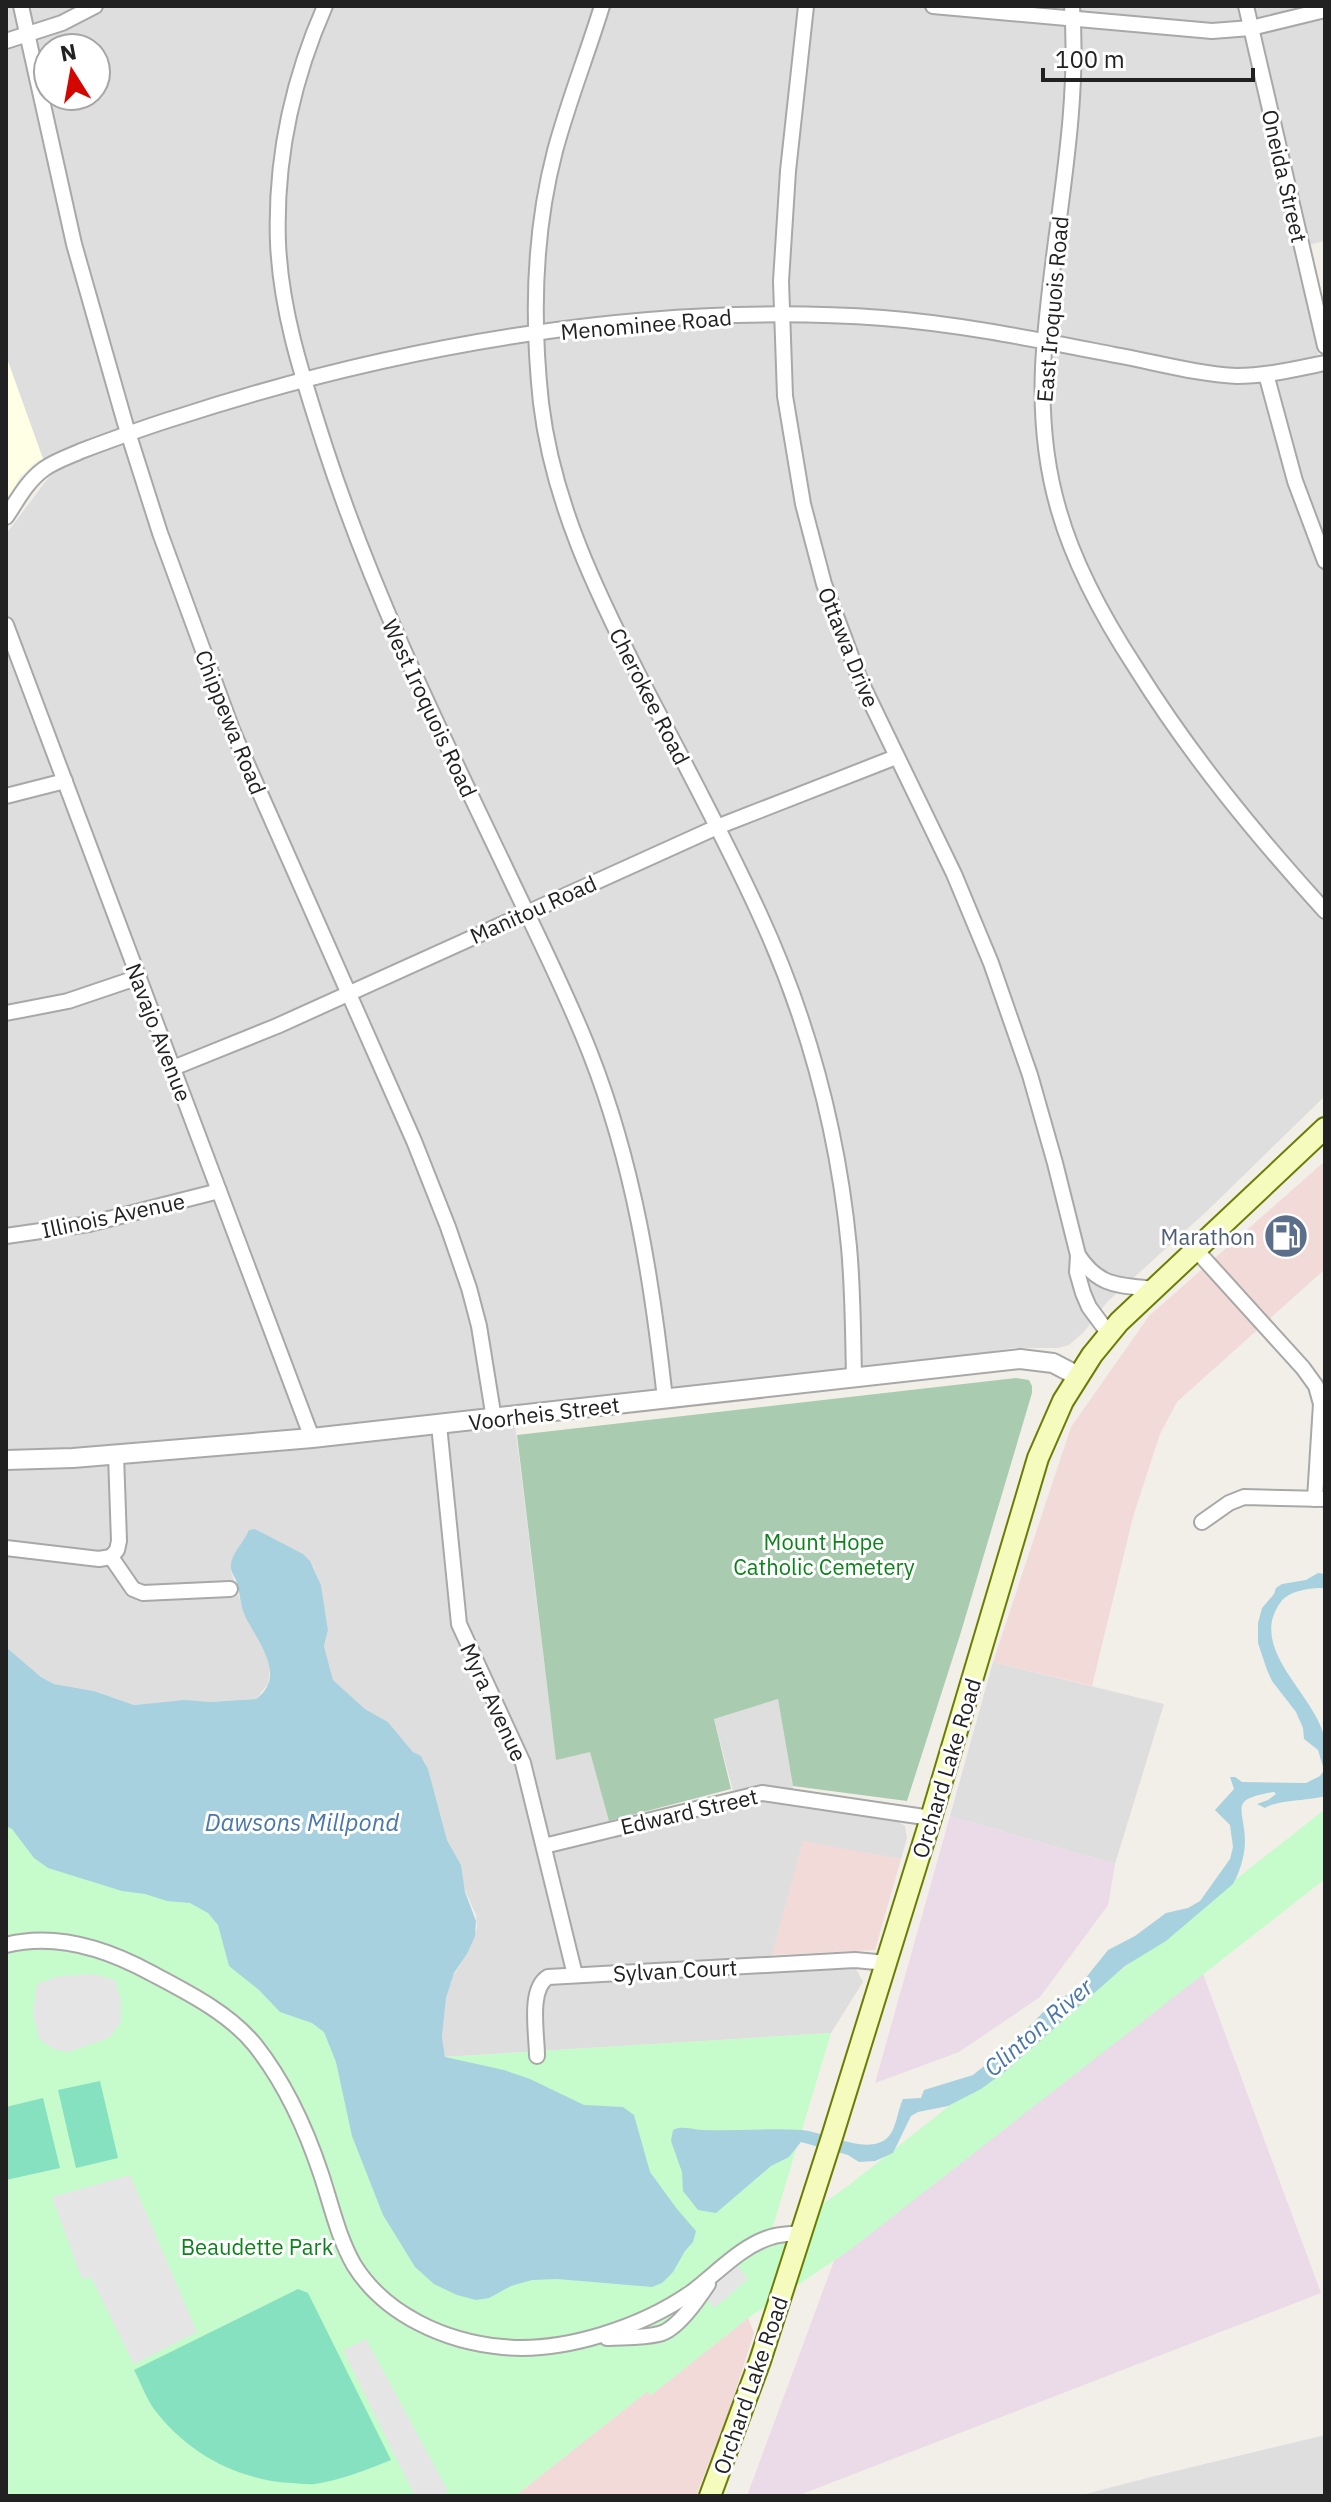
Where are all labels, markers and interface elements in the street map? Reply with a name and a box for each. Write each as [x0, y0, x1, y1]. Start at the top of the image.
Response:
north arrow [32, 32, 112, 112]
scale bar [1043, 32, 1253, 82]
text: N [57, 36, 79, 68]
text: 100 m [1055, 43, 1125, 75]
street label: Oneida Street [1256, 107, 1314, 245]
street label: East Iroquois Road [1029, 215, 1075, 403]
street label: Menominee Road [559, 302, 733, 346]
street label: Ottawa Drive [812, 583, 886, 711]
street label: West Iroquois Road [376, 614, 484, 802]
street label: Cherokee Road [603, 623, 697, 769]
street label: Chippewa Road [189, 645, 273, 799]
street label: Manitou Road [465, 868, 601, 950]
street label: Navajo Avenue [119, 959, 199, 1105]
street label: Illinois Avenue [39, 1186, 187, 1244]
fuel station icon: Marathon [1262, 1212, 1310, 1260]
place label: Marathon [1161, 1222, 1255, 1251]
street label: Voorheis Street [467, 1389, 621, 1437]
park label: Mount Hope Catholic Cemetery [733, 1527, 915, 1581]
street label: Myra Avenue [454, 1638, 534, 1766]
street label: Orchard Lake Road [905, 1675, 987, 1861]
street label: Edward Street [618, 1781, 760, 1841]
water label: Dawsons Millpond [205, 1806, 399, 1838]
street label: Sylvan Court [612, 1952, 738, 1988]
water label: Clinton River [977, 1970, 1100, 2083]
park label: Beaudette Park [181, 2232, 334, 2261]
street label: Orchard Lake Road [706, 2292, 794, 2478]

